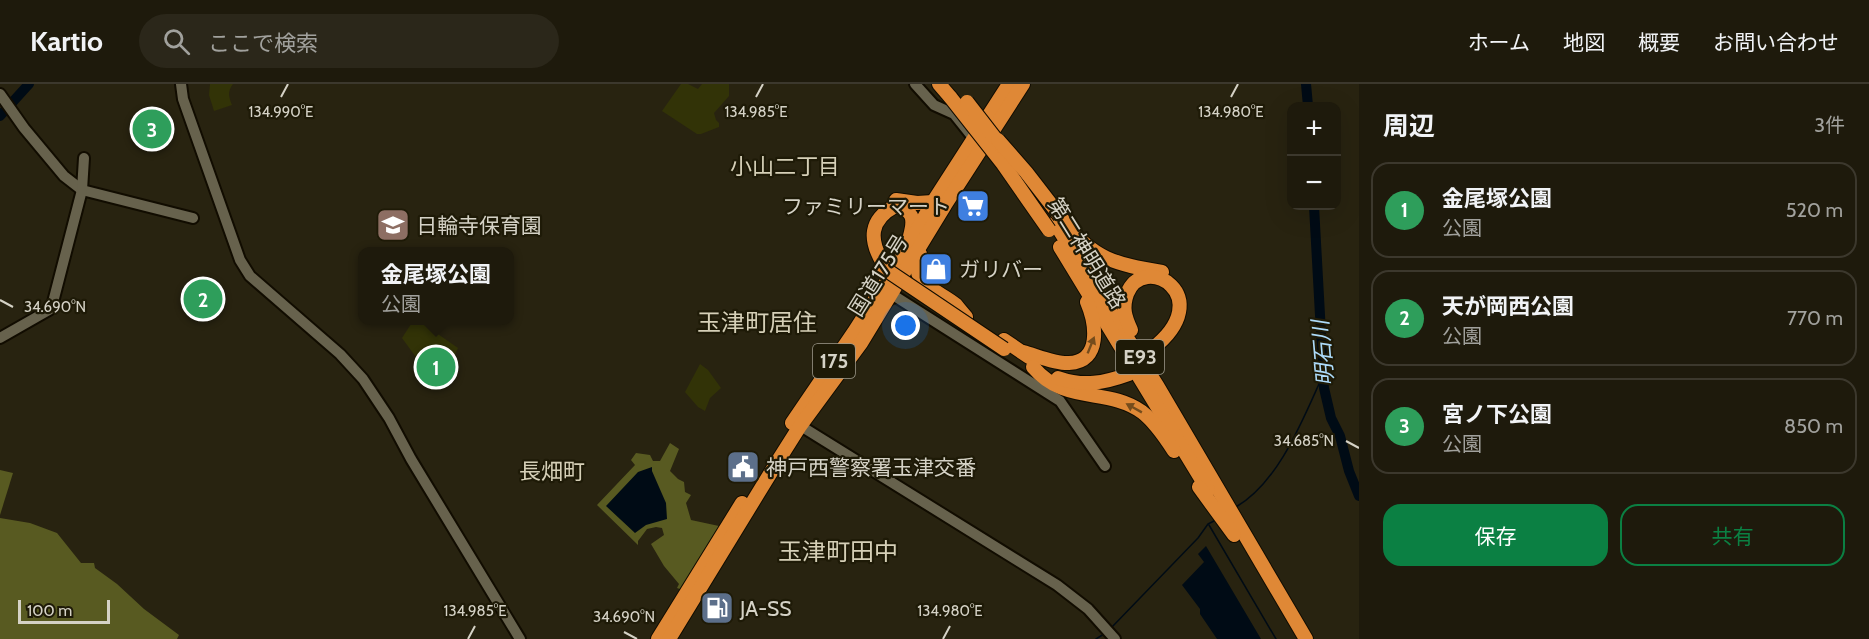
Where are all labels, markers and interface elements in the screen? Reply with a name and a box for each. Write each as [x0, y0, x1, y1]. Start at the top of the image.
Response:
search box [139, 14, 559, 68]
text: Kartio [30, 24, 103, 58]
icon: search [160, 25, 193, 58]
text: ここで検索 [208, 30, 318, 57]
text: ホーム [1468, 30, 1530, 55]
text: 地図 [1563, 30, 1605, 55]
text: 概要 [1638, 30, 1680, 55]
text: お問い合わせ [1713, 30, 1839, 55]
map controls [1287, 102, 1341, 210]
button: + [1287, 102, 1341, 156]
text: 134.990°E [249, 103, 313, 121]
text: 134.985°E [725, 103, 787, 121]
text: 134.980°E [1198, 103, 1264, 121]
pin: 3 [132, 106, 172, 152]
text: 周辺 [1383, 110, 1435, 142]
text: 3件 [1814, 113, 1845, 137]
district label: 小山二丁目 [730, 153, 840, 180]
button: − [1287, 156, 1341, 210]
text: 金尾塚公園 [1442, 185, 1552, 212]
supermarket icon: ファミリーマート [955, 188, 991, 224]
street label: 第二神明道路 [1043, 193, 1131, 313]
place label: ファミリーマート [782, 194, 950, 219]
text: 1 [1401, 198, 1408, 222]
text: 520 m [1786, 198, 1843, 222]
school or university icon: 日輪寺保育園 [375, 207, 411, 243]
place label: 日輪寺保育園 [416, 213, 542, 238]
text: 公園 [1442, 216, 1482, 240]
street label: 国道175号 [843, 229, 913, 321]
popup [358, 247, 514, 325]
shop icon: ガリバー [918, 251, 954, 287]
place label: ガリバー [959, 257, 1043, 282]
text: 金尾塚公園 [381, 261, 491, 288]
pin: 2 [184, 276, 222, 322]
text: 公園 [381, 292, 421, 316]
text: 天が岡西公園 [1442, 293, 1574, 320]
text: 34.690°N [24, 298, 86, 316]
text: 2 [1399, 306, 1410, 330]
text: 770 m [1787, 306, 1843, 330]
district label: 玉津町居住 [697, 308, 817, 337]
your location [891, 311, 920, 340]
water label: 明石川 [1307, 317, 1339, 387]
text: 公園 [1442, 324, 1482, 348]
one-way arrow [1086, 335, 1096, 353]
road number: E93 [1116, 340, 1164, 374]
pin: 1 [416, 344, 456, 390]
road number: 175 [813, 344, 855, 378]
text: 宮ノ下公園 [1442, 401, 1552, 428]
one-way arrow [1125, 403, 1142, 413]
text: 3 [1399, 414, 1410, 438]
text: 850 m [1784, 414, 1843, 438]
text: 34.685°N [1274, 432, 1334, 450]
text: 公園 [1442, 432, 1482, 456]
public building icon: 神戸西警察署玉津交番 [725, 449, 761, 485]
place label: 神戸西警察署玉津交番 [766, 455, 976, 480]
district label: 長畑町 [519, 458, 585, 485]
button: 保存 [1383, 504, 1608, 566]
button: 共有 [1620, 504, 1845, 566]
district label: 玉津町田中 [778, 537, 898, 566]
fuel station icon: JA-SS [699, 590, 735, 626]
place label: JA-SS [739, 596, 791, 621]
scale bar [18, 597, 110, 624]
text: 100 m [27, 601, 72, 620]
text: 134.985°E [444, 602, 506, 620]
text: 134.980°E [917, 602, 983, 620]
text: 34.690°N [593, 608, 655, 626]

